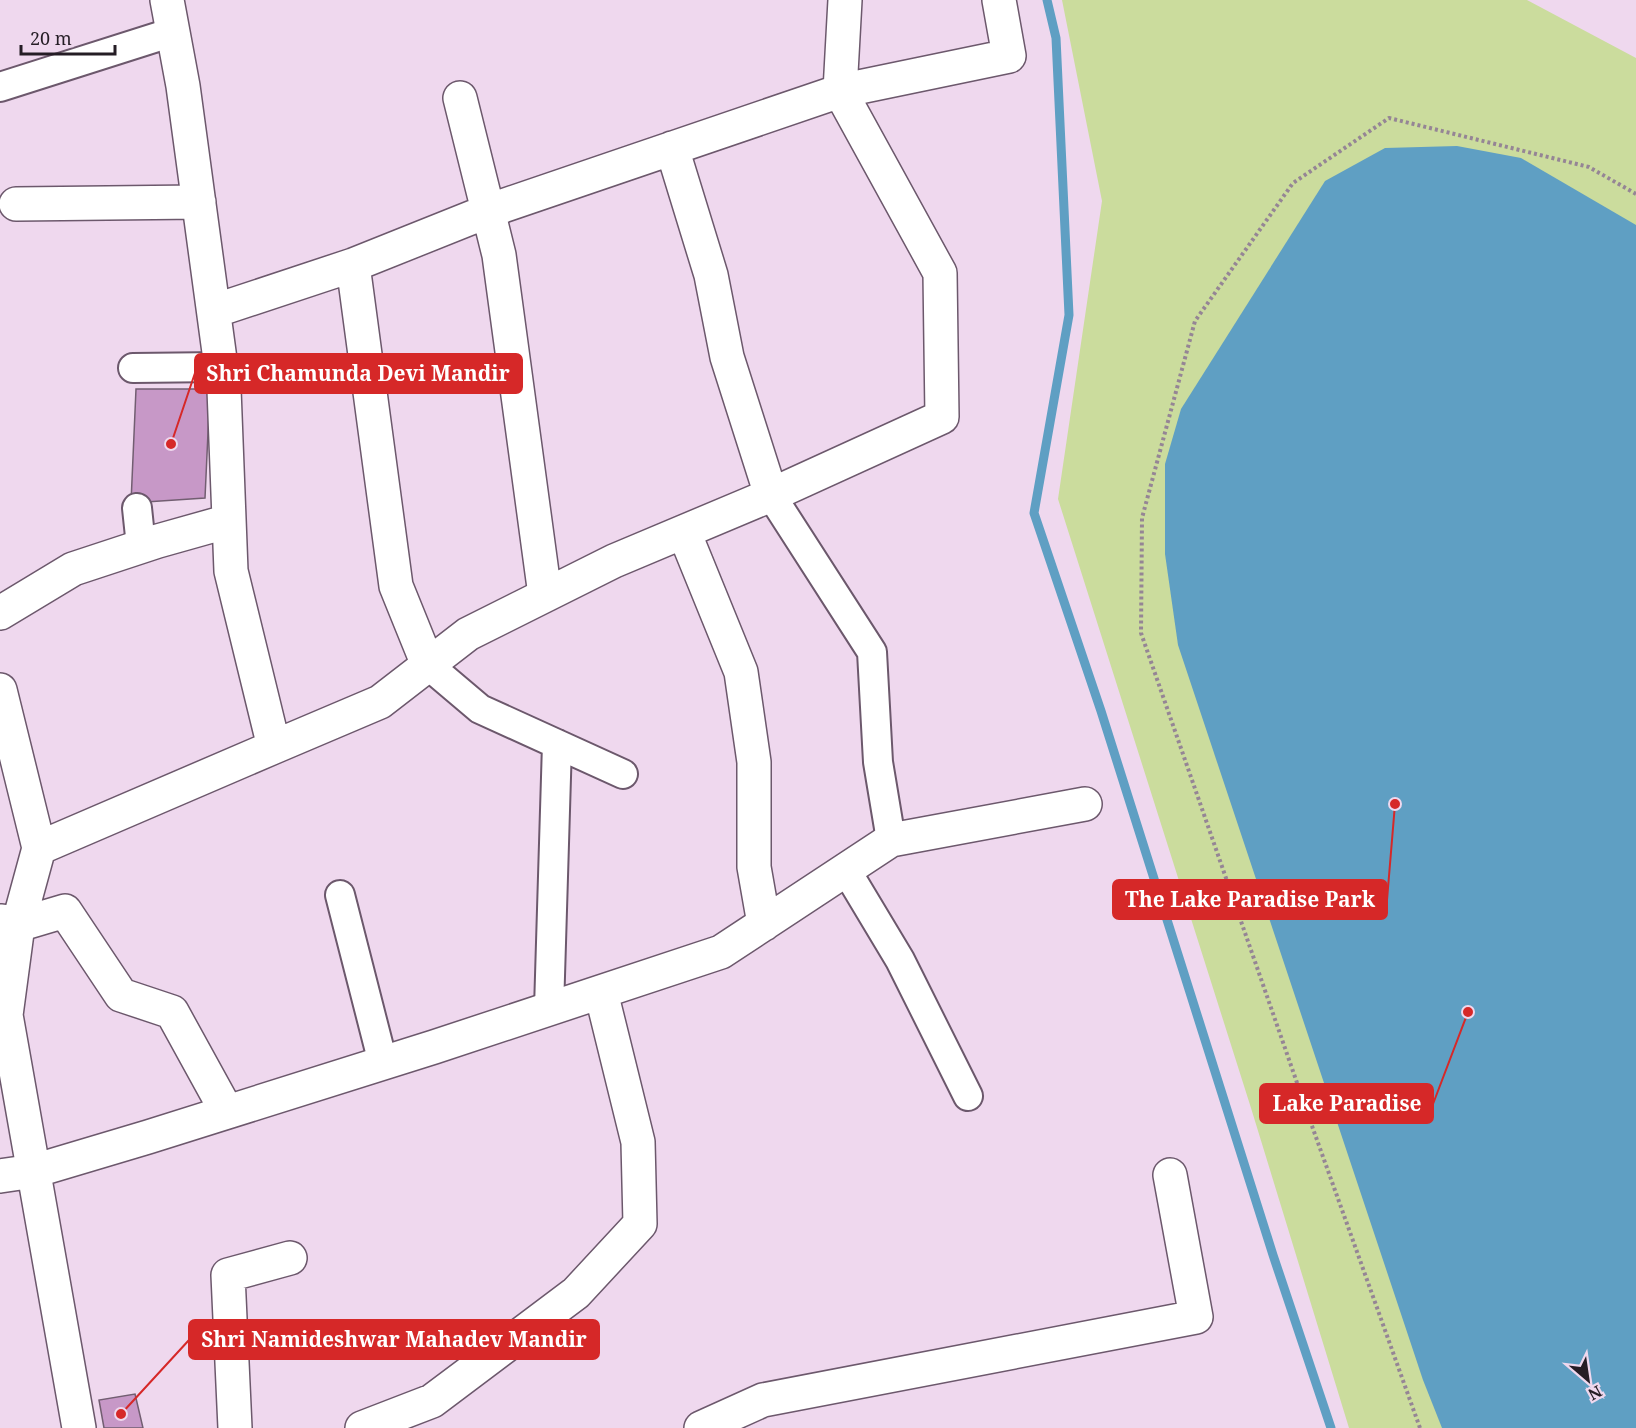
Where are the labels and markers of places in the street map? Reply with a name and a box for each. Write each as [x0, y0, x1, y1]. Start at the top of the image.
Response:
callout: Shri Chamunda Devi Mandir [195, 354, 522, 393]
callout: The Lake Paradise Park [1113, 880, 1387, 919]
callout: Lake Paradise [1260, 1084, 1433, 1123]
callout: Shri Namideshwar Mahadev Mandir [189, 1320, 599, 1359]

